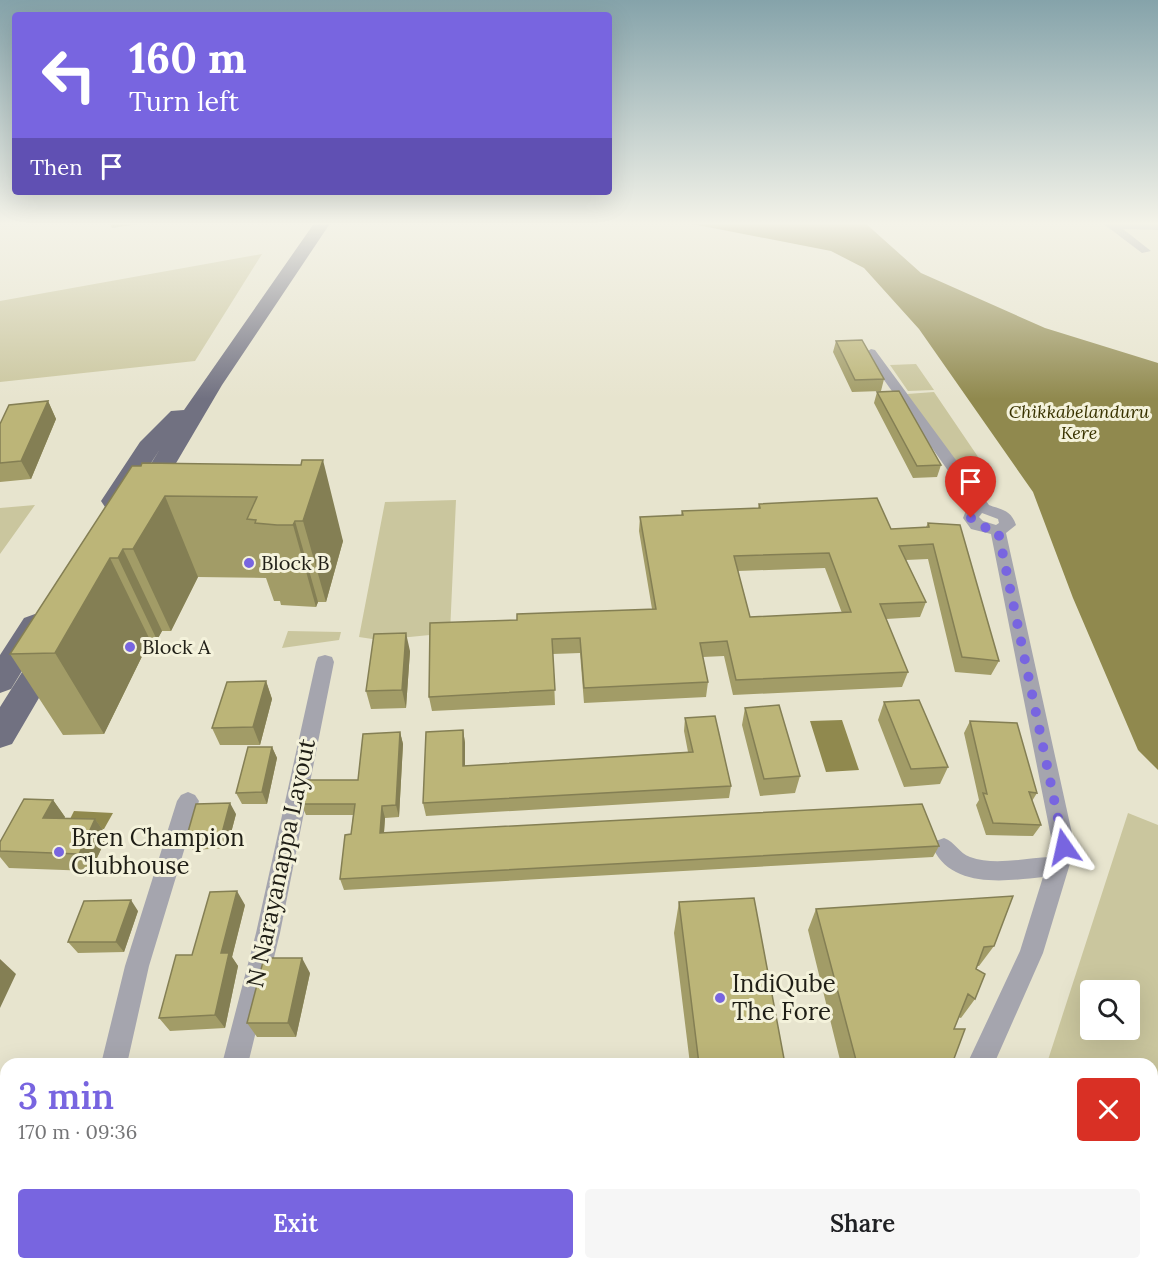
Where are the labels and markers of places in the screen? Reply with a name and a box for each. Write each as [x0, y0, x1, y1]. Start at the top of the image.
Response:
pin [945, 456, 996, 518]
place label: Block B [261, 550, 329, 575]
marker: Block B [242, 556, 256, 570]
place label: Block A [142, 634, 211, 659]
marker: Block A [123, 640, 137, 654]
place label: Bren Champion Clubhouse [71, 822, 245, 881]
marker: Bren Champion Clubhouse [52, 845, 66, 859]
place label: IndiQube The Fore [732, 968, 836, 1027]
marker: IndiQube The Fore [713, 991, 727, 1005]

